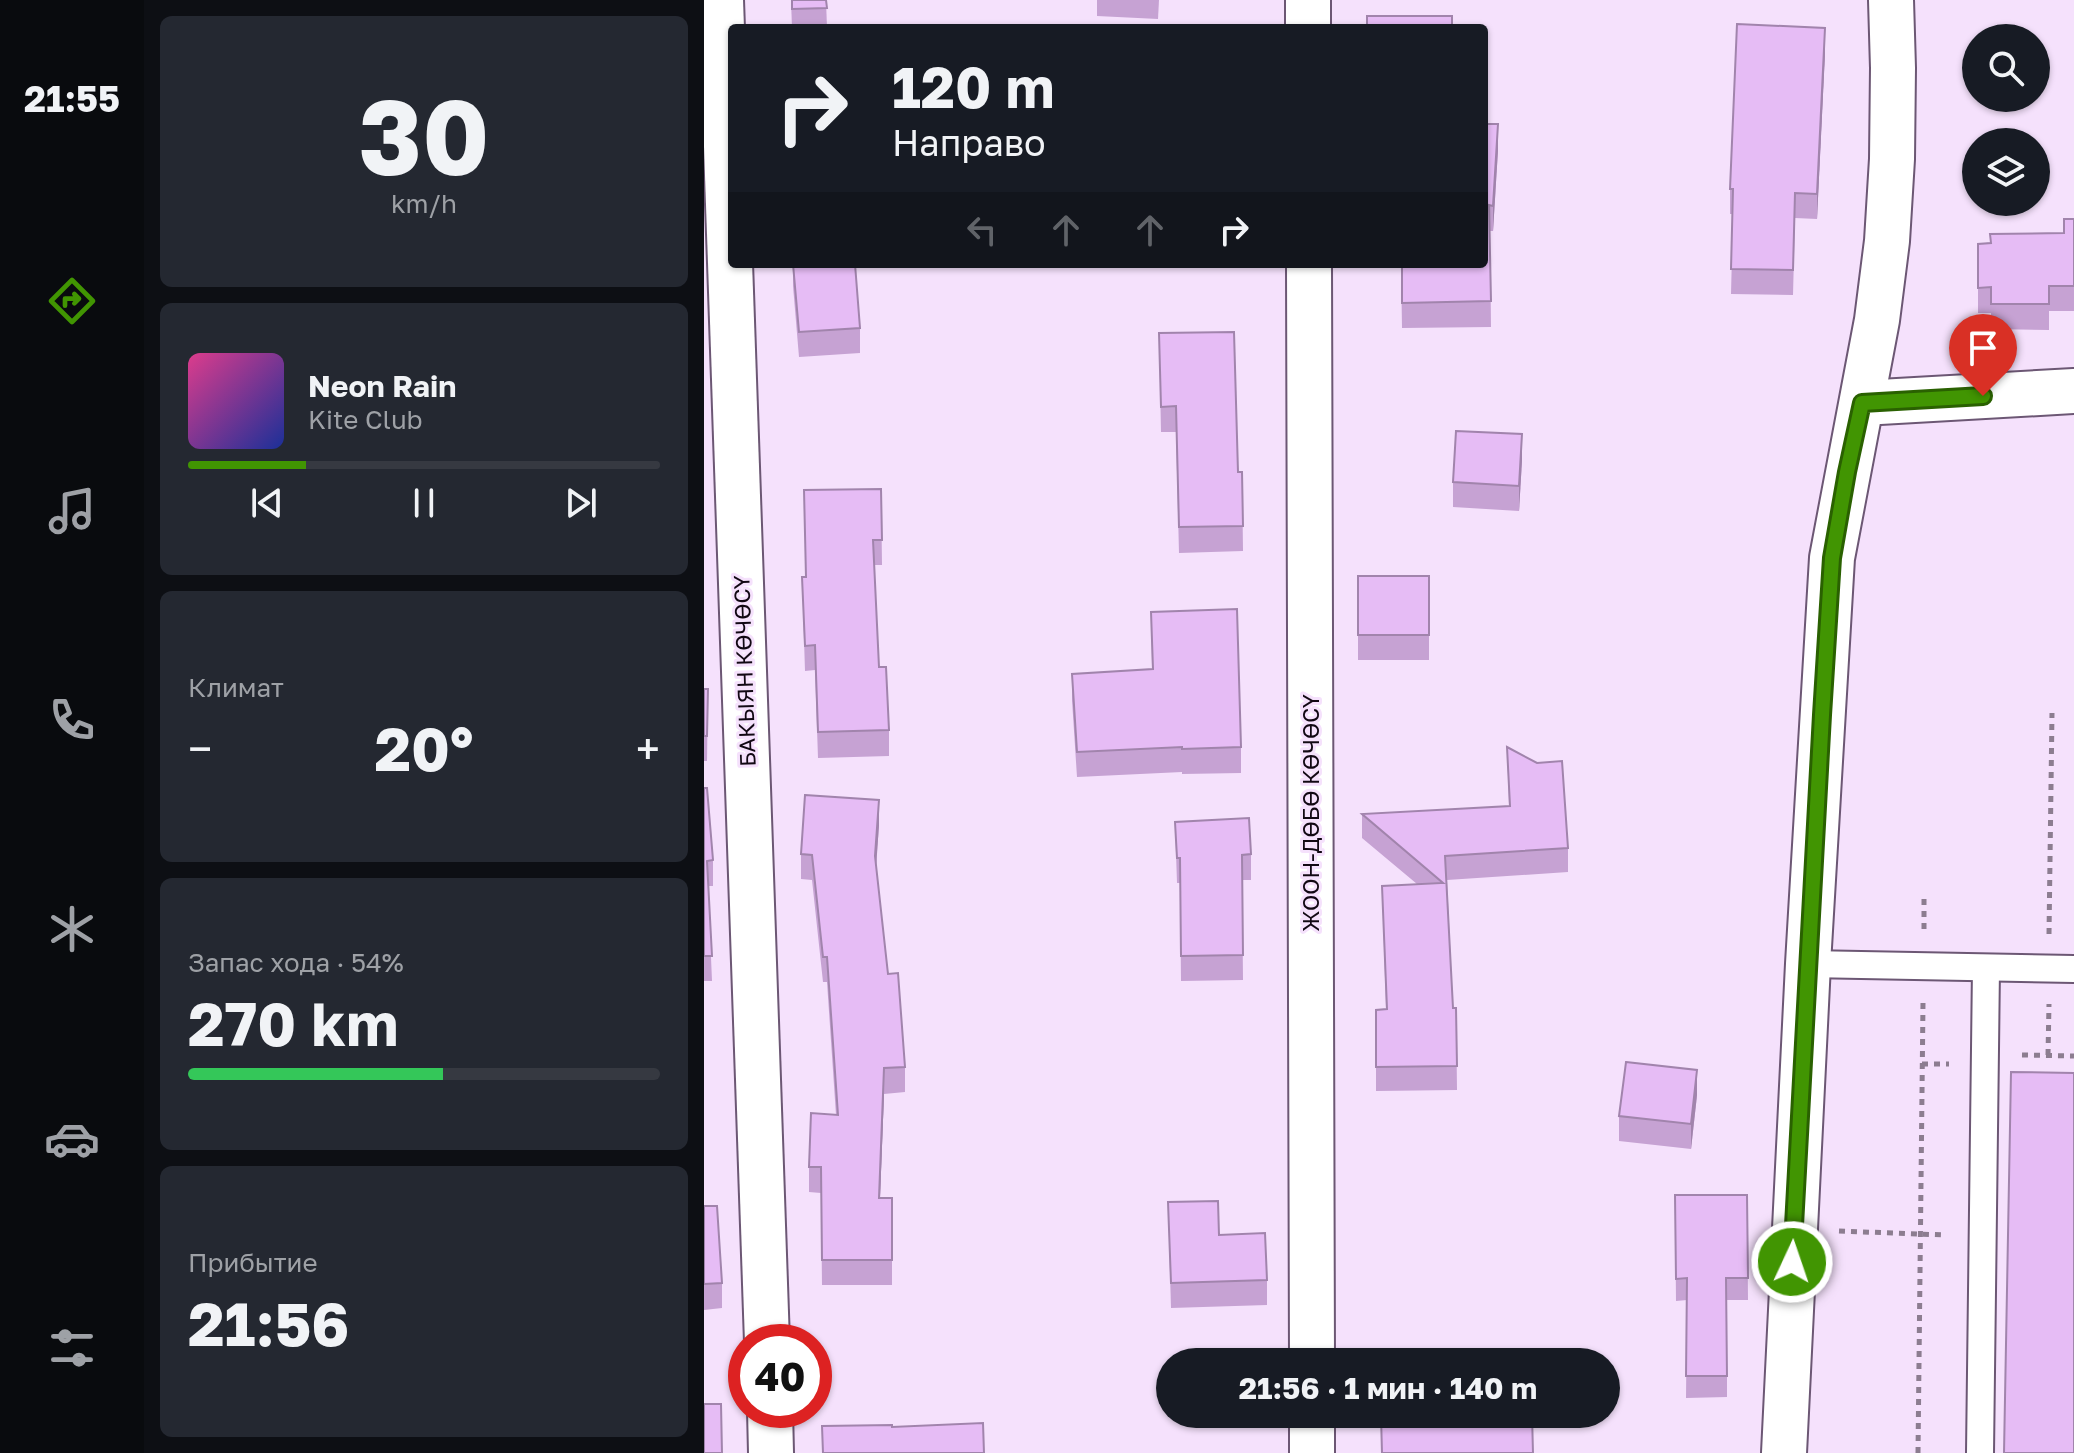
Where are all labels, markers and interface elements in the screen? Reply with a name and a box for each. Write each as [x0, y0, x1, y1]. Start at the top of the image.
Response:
map controls [1962, 24, 2050, 216]
button: search [1962, 24, 2050, 112]
text: 120 m [892, 53, 1054, 120]
icon: right [760, 56, 864, 160]
text: 30 [358, 73, 490, 198]
text: 21:55 [24, 77, 120, 120]
text: Направо [892, 121, 1046, 164]
button: layers [1962, 128, 2050, 216]
text: km/h [391, 188, 457, 219]
icon: left [960, 208, 1004, 252]
icon: ahead [1044, 208, 1088, 252]
icon: ahead [1128, 208, 1172, 252]
icon: right [1212, 208, 1256, 252]
icon: directions [44, 273, 100, 329]
pin [1949, 314, 2017, 396]
icon: arrive [1961, 326, 2005, 370]
text: Neon Rain [308, 368, 456, 404]
text: Kite Club [308, 404, 423, 435]
icon: previous [245, 481, 289, 525]
icon: pause [402, 481, 446, 525]
icon: next [559, 481, 603, 525]
icon: music [44, 483, 100, 539]
street label: БАКЫЯН КӨЧӨСҮ [727, 575, 761, 767]
text: Климат [188, 672, 284, 703]
icon: phone [44, 692, 100, 748]
street label: ЖООН-ДӨБӨ КӨЧӨСҮ [1297, 694, 1324, 932]
text: 20° [375, 712, 474, 784]
text: − [188, 722, 212, 775]
text: + [636, 722, 660, 775]
icon: climate [44, 901, 100, 957]
text: Запас хода · 54% [188, 947, 404, 978]
text: 270 km [188, 987, 399, 1059]
icon: car [44, 1111, 100, 1167]
position arrow [1750, 1220, 1834, 1304]
text: Прибытие [188, 1247, 317, 1278]
text: 21:56 [188, 1287, 349, 1359]
icon: filters [44, 1320, 100, 1376]
speed limit sign: 40 [728, 1324, 832, 1428]
text: 21:56 · 1 мин · 140 m [1239, 1370, 1537, 1406]

